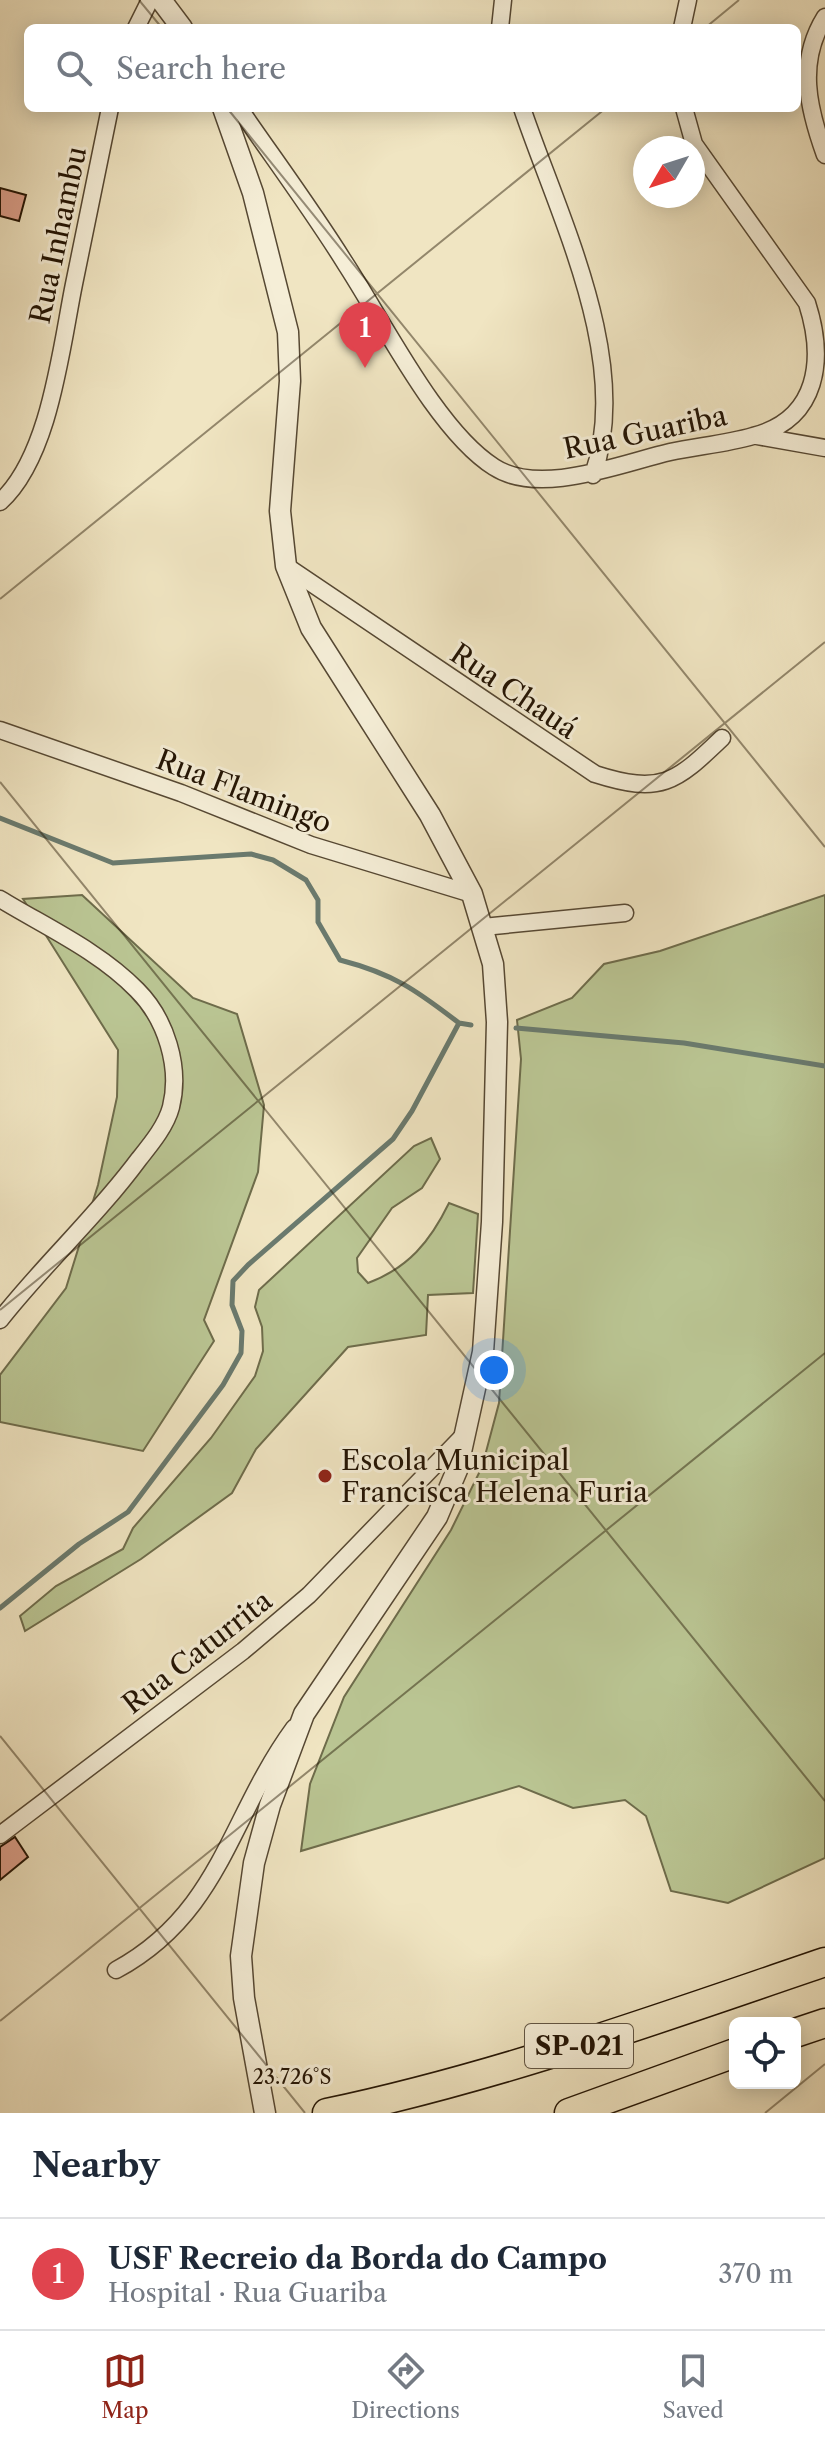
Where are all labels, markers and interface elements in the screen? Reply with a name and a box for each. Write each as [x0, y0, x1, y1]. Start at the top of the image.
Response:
search box [24, 24, 801, 112]
icon: search [52, 46, 96, 90]
text: Search here [116, 50, 286, 87]
north arrow [633, 136, 705, 208]
street label: Rua Inhambu [23, 143, 93, 327]
pin: 1 [339, 302, 391, 368]
street label: Rua Guariba [560, 398, 730, 466]
street label: Rua Chauá [444, 636, 584, 746]
street label: Rua Flamingo [152, 742, 336, 840]
your location [474, 1350, 514, 1390]
place label: Escola Municipal Francisca Helena Furia [341, 1443, 648, 1509]
marker: Escola Municipal Francisca Helena Furia [316, 1467, 334, 1485]
street label: Rua Caturrita [116, 1583, 279, 1721]
map controls [729, 2017, 801, 2089]
button: locate [729, 2017, 801, 2089]
road number: SP-021 [525, 2024, 633, 2068]
text: 23.726°S [253, 2065, 331, 2089]
text: Nearby [32, 2144, 160, 2186]
text: USF Recreio da Borda do Campo [108, 2240, 607, 2277]
text: 1 [52, 2258, 64, 2290]
text: 370 m [718, 2258, 793, 2290]
text: Hospital · Rua Guariba [108, 2277, 387, 2309]
tab: Map [101, 2349, 149, 2424]
tab: Directions [351, 2349, 460, 2424]
tab: Saved [663, 2349, 724, 2424]

